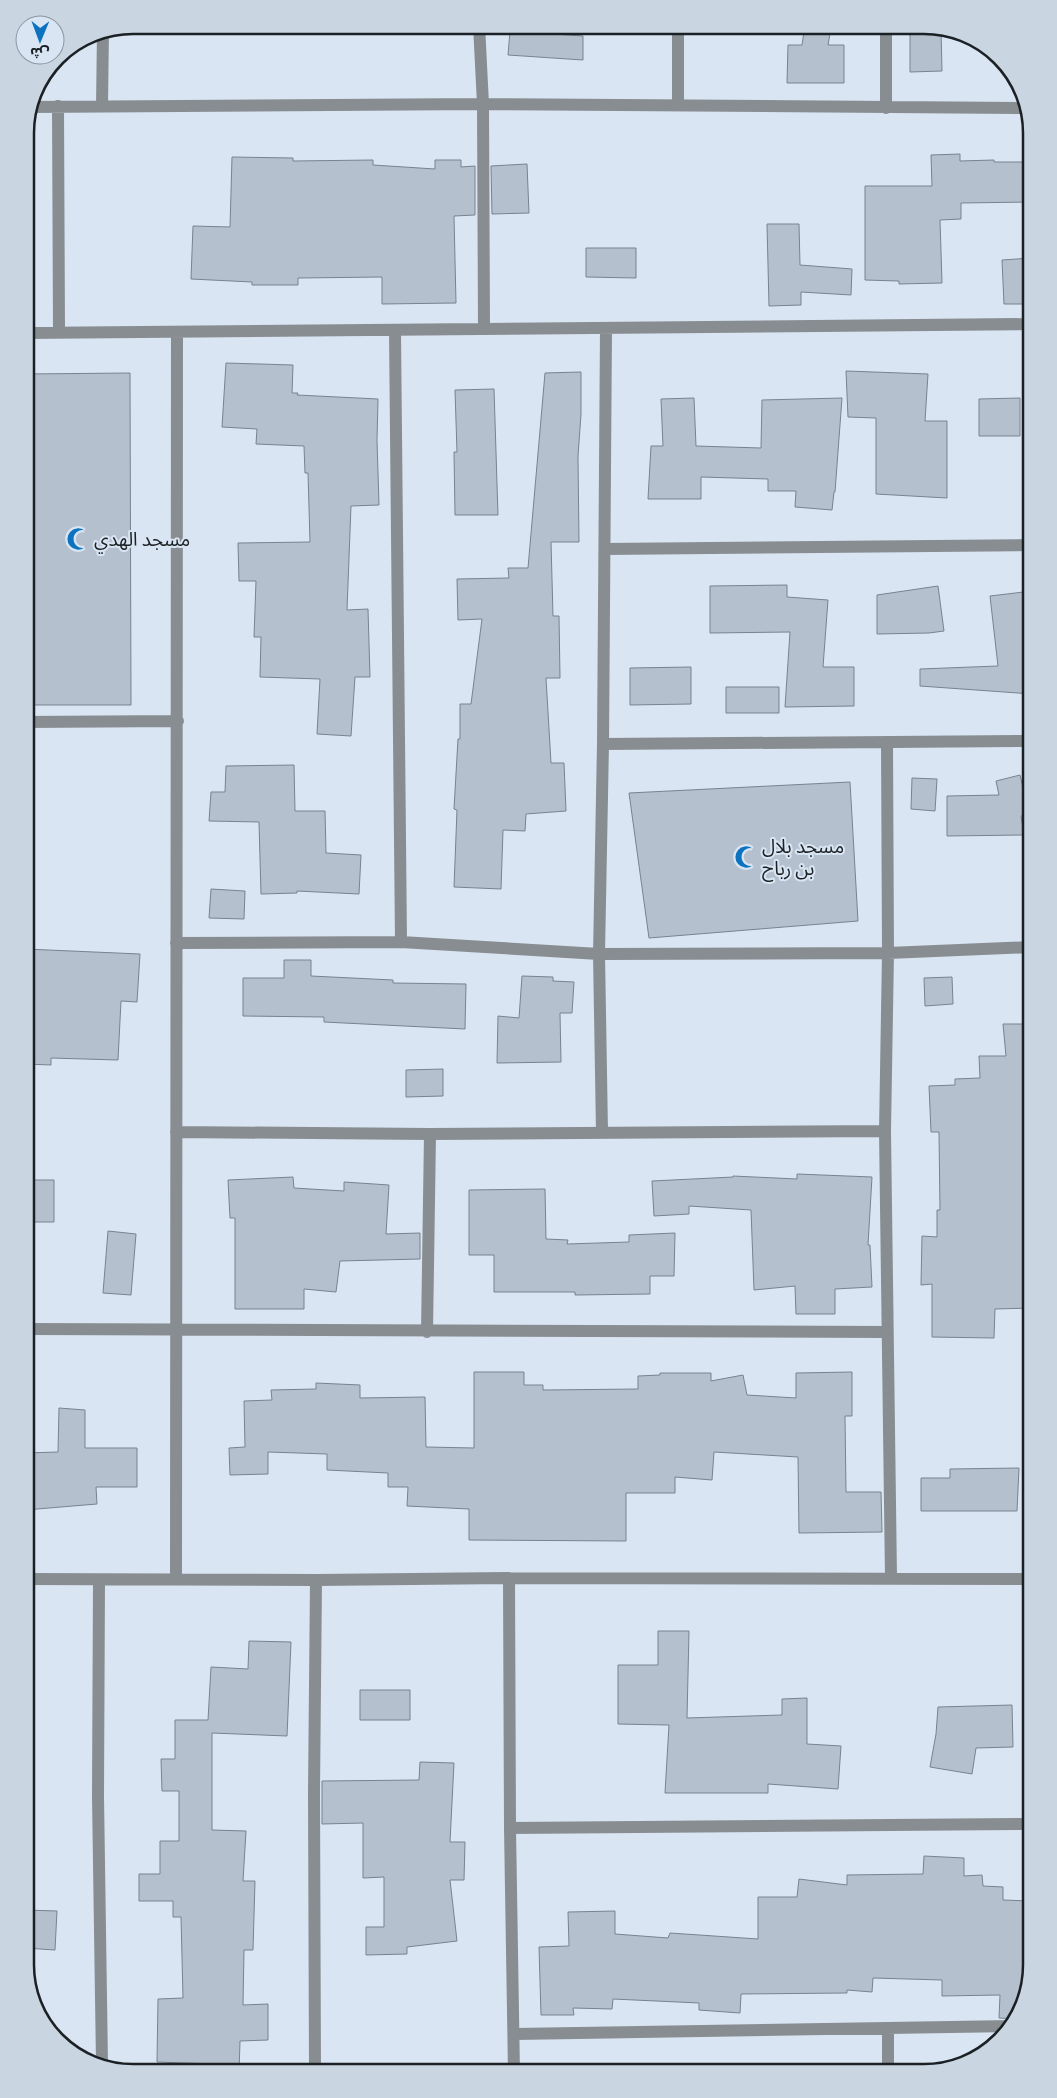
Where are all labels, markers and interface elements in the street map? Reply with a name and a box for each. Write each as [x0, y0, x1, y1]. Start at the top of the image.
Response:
north arrow [15, 15, 65, 65]
text: ش [30, 44, 50, 61]
mosque icon: مسجد الهدي [65, 526, 91, 552]
place label: مسجد الهدي [94, 528, 190, 554]
place label: مسجد بلال بن رباح [762, 835, 844, 882]
mosque icon: مسجد بلال بن رباح [733, 844, 759, 870]

